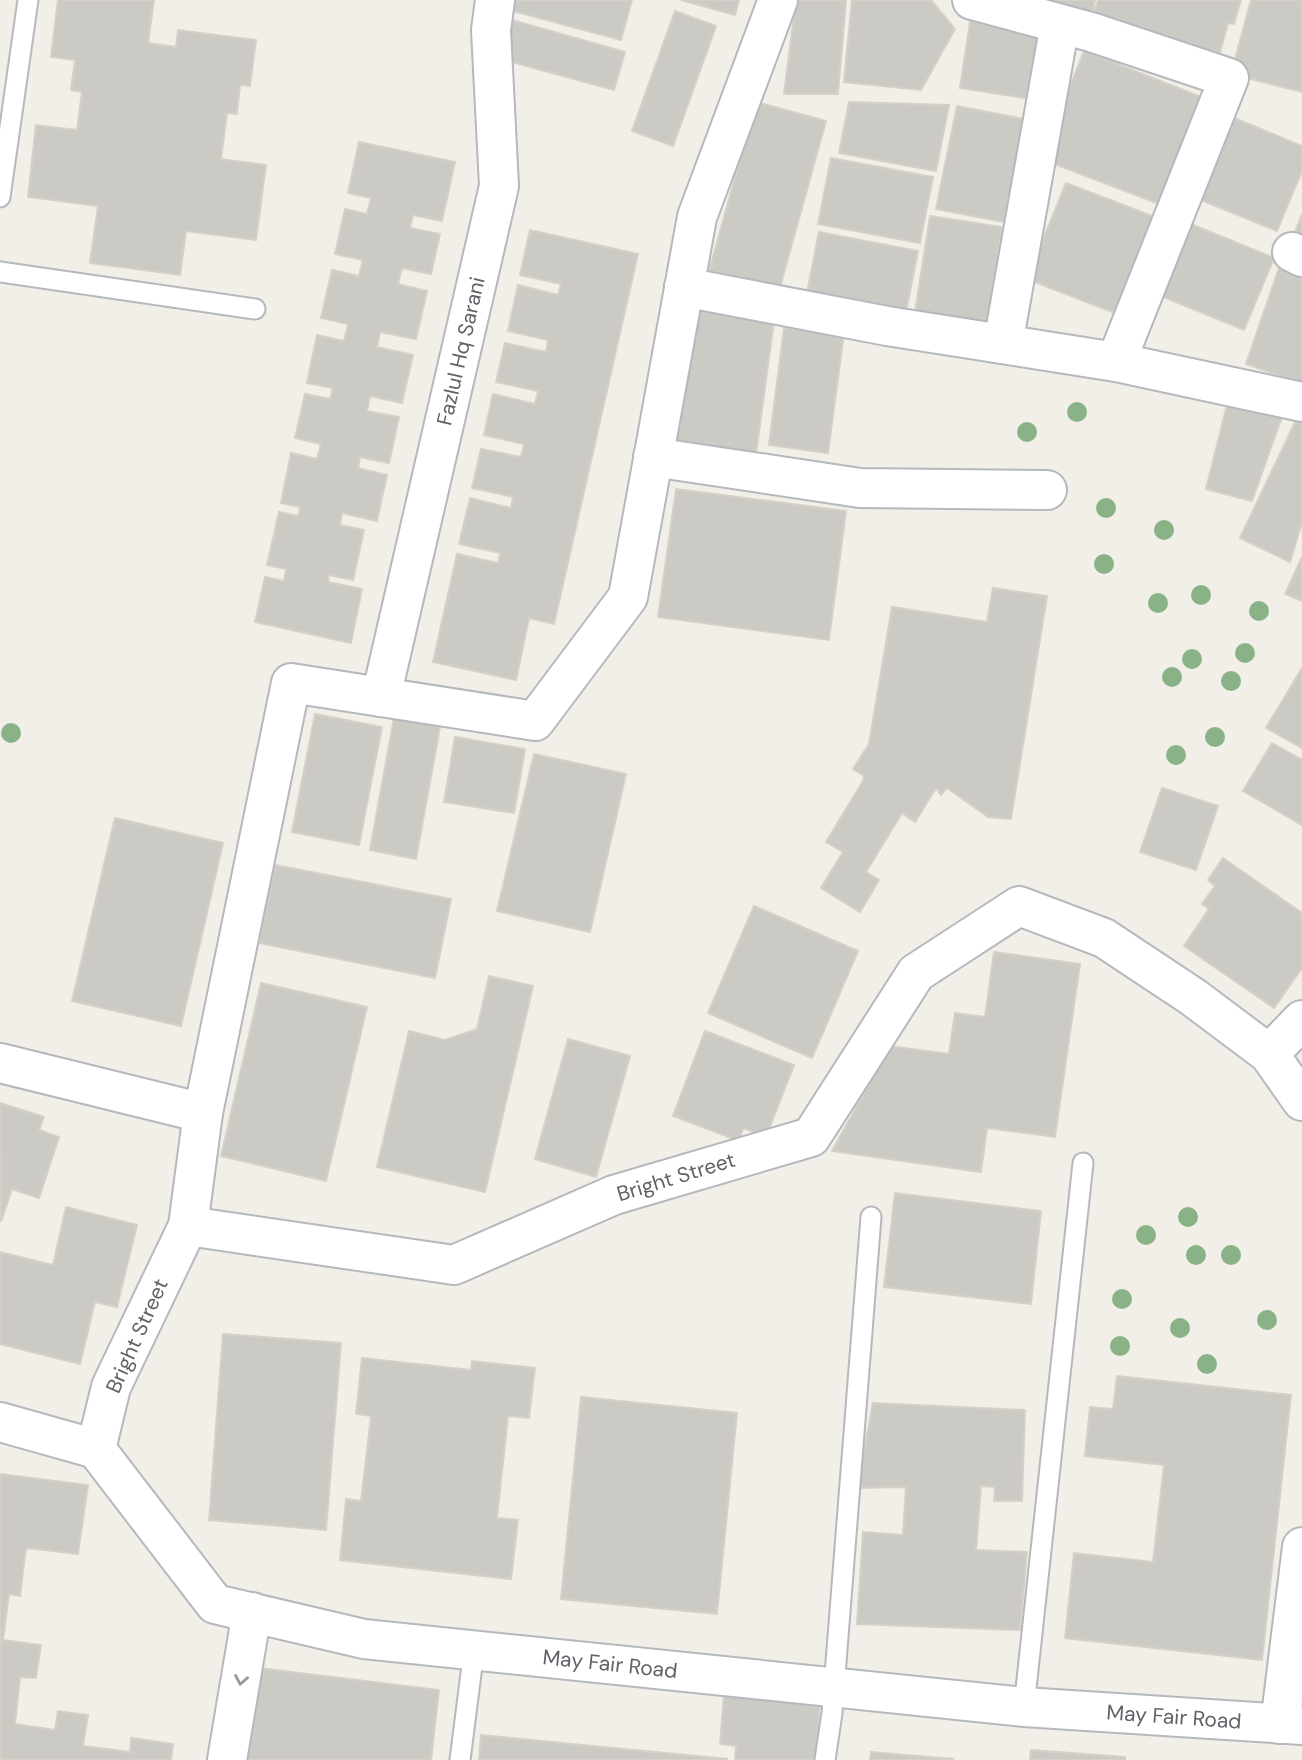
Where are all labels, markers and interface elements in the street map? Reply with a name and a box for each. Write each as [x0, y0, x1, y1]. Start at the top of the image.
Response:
street label: Fazlul Hq Sarani [430, 274, 492, 428]
street label: Bright Street [613, 1146, 739, 1208]
street label: Bright Street [99, 1274, 175, 1398]
street label: May Fair Road [541, 1643, 679, 1685]
one-way arrow [234, 1674, 249, 1686]
street label: May Fair Road [1106, 1698, 1242, 1736]

